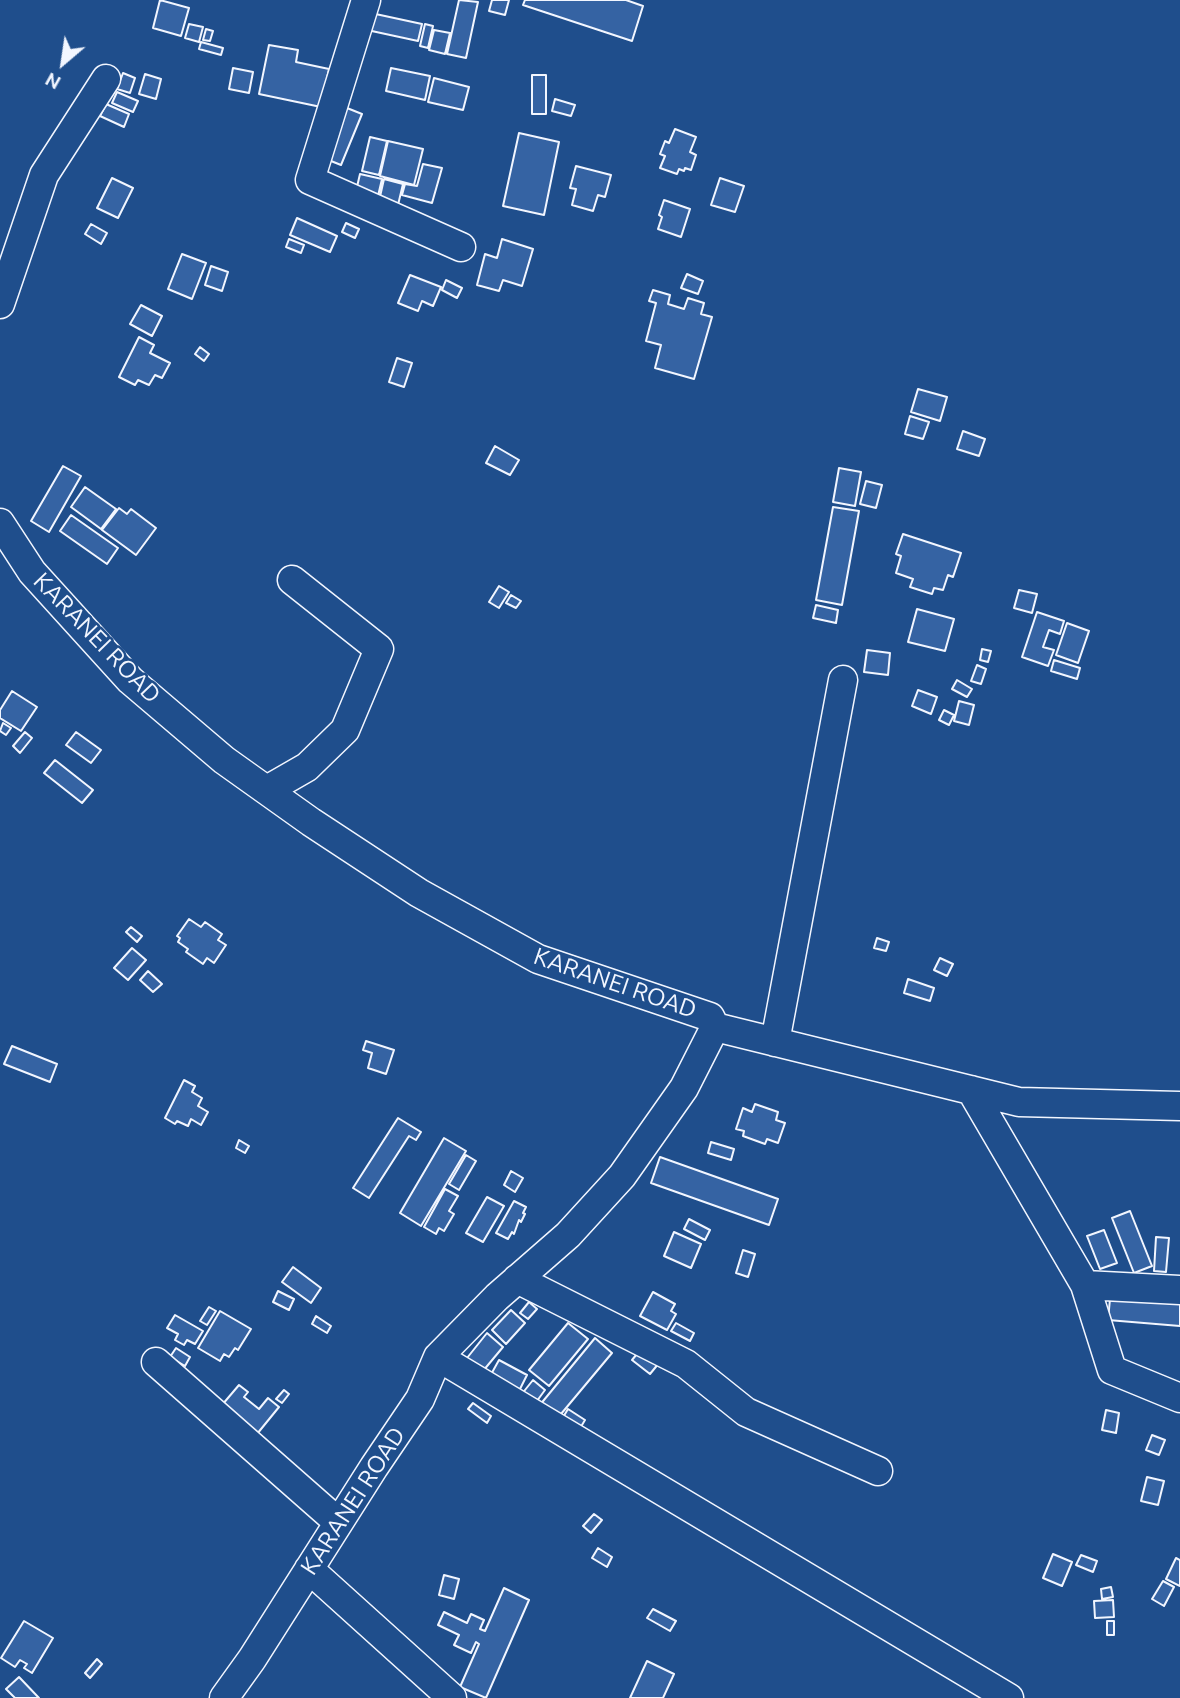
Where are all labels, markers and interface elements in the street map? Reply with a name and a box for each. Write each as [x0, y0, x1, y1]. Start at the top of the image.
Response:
north arrow [28, 28, 98, 98]
text: N [41, 68, 64, 94]
street label: KARANEI ROAD [27, 567, 167, 709]
street label: KARANEI ROAD [530, 942, 700, 1024]
street label: KARANEI ROAD [295, 1422, 411, 1580]

